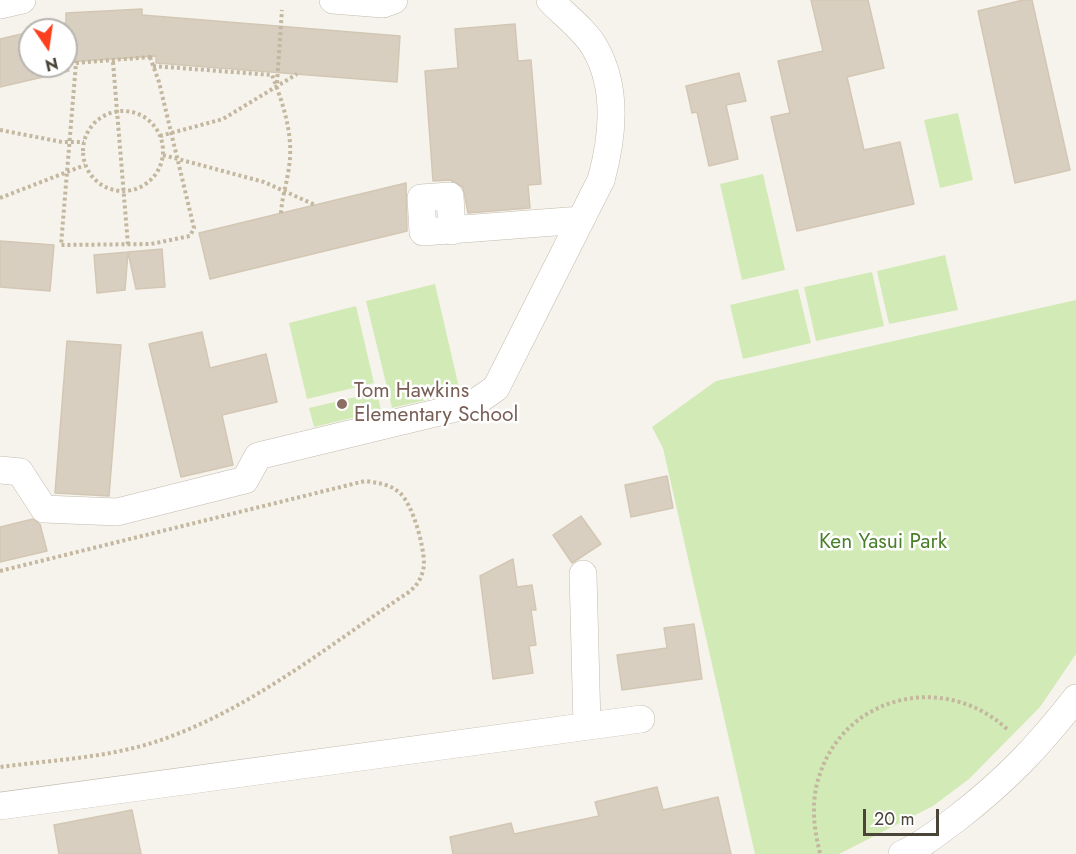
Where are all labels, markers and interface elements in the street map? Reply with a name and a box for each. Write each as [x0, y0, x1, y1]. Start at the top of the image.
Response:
north arrow [18, 18, 78, 78]
text: N [43, 51, 60, 77]
place label: Tom Hawkins Elementary School [354, 379, 518, 429]
marker: Tom Hawkins Elementary School [335, 397, 349, 411]
park label: Ken Yasui Park [819, 530, 947, 556]
scale bar [866, 797, 942, 835]
text: 20 m [874, 806, 914, 832]

